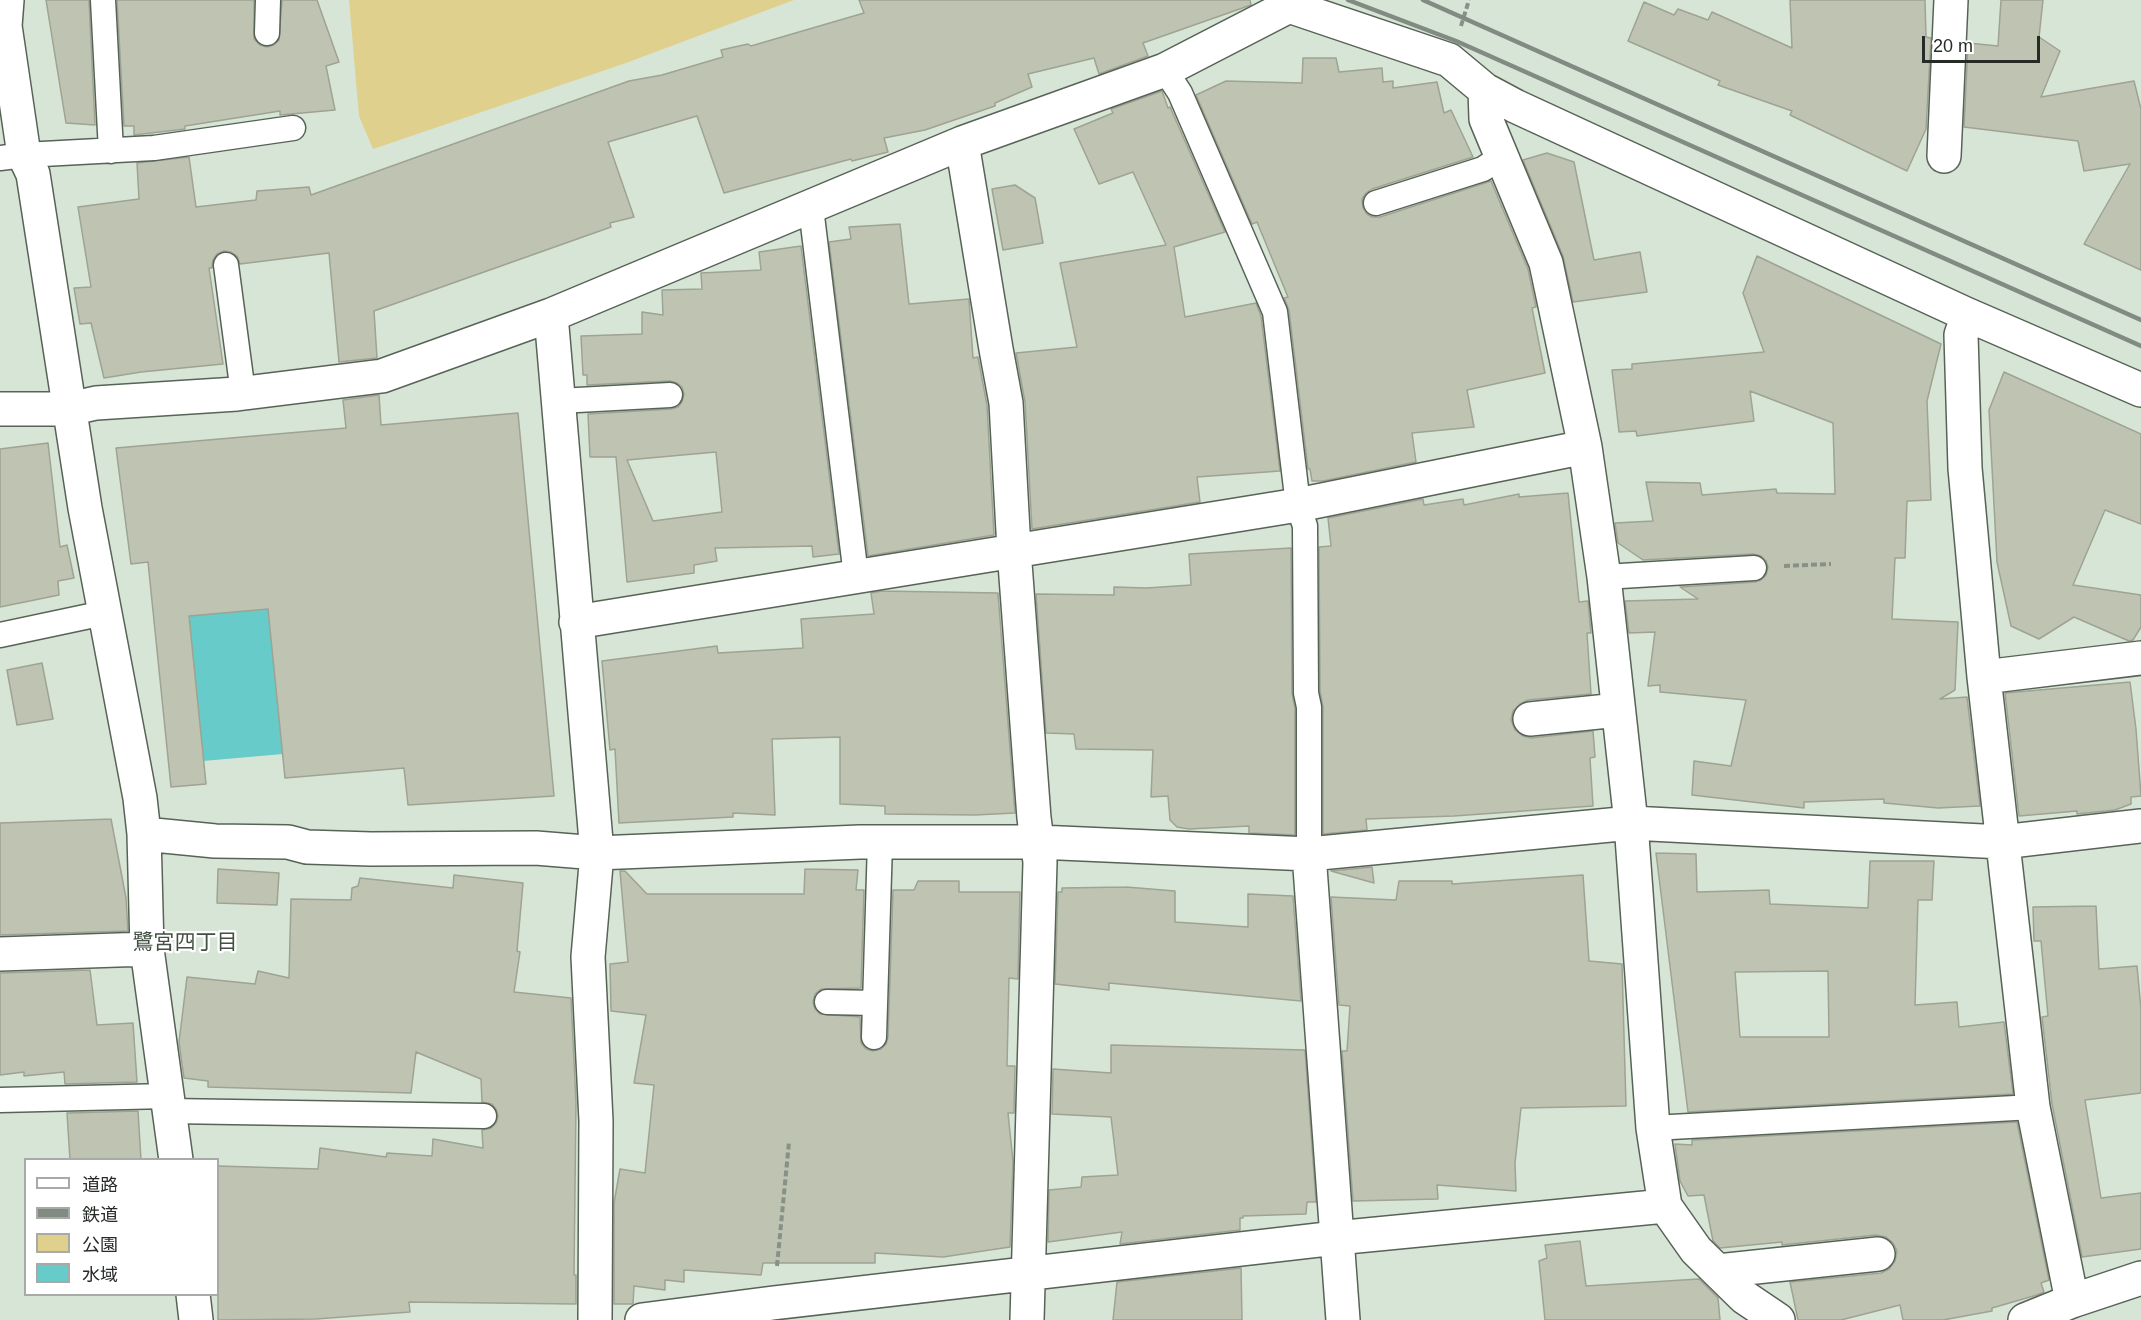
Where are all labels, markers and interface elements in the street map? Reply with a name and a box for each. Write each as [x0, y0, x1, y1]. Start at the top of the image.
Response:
scale bar [1925, 24, 2044, 62]
text: 20 m [1933, 36, 1973, 56]
district label: 鷺宮四丁目 [133, 930, 237, 956]
legend [24, 1158, 219, 1296]
text: 道路 [82, 1175, 118, 1195]
text: 鉄道 [82, 1205, 118, 1225]
text: 公園 [82, 1235, 118, 1255]
text: 水域 [82, 1265, 118, 1285]

